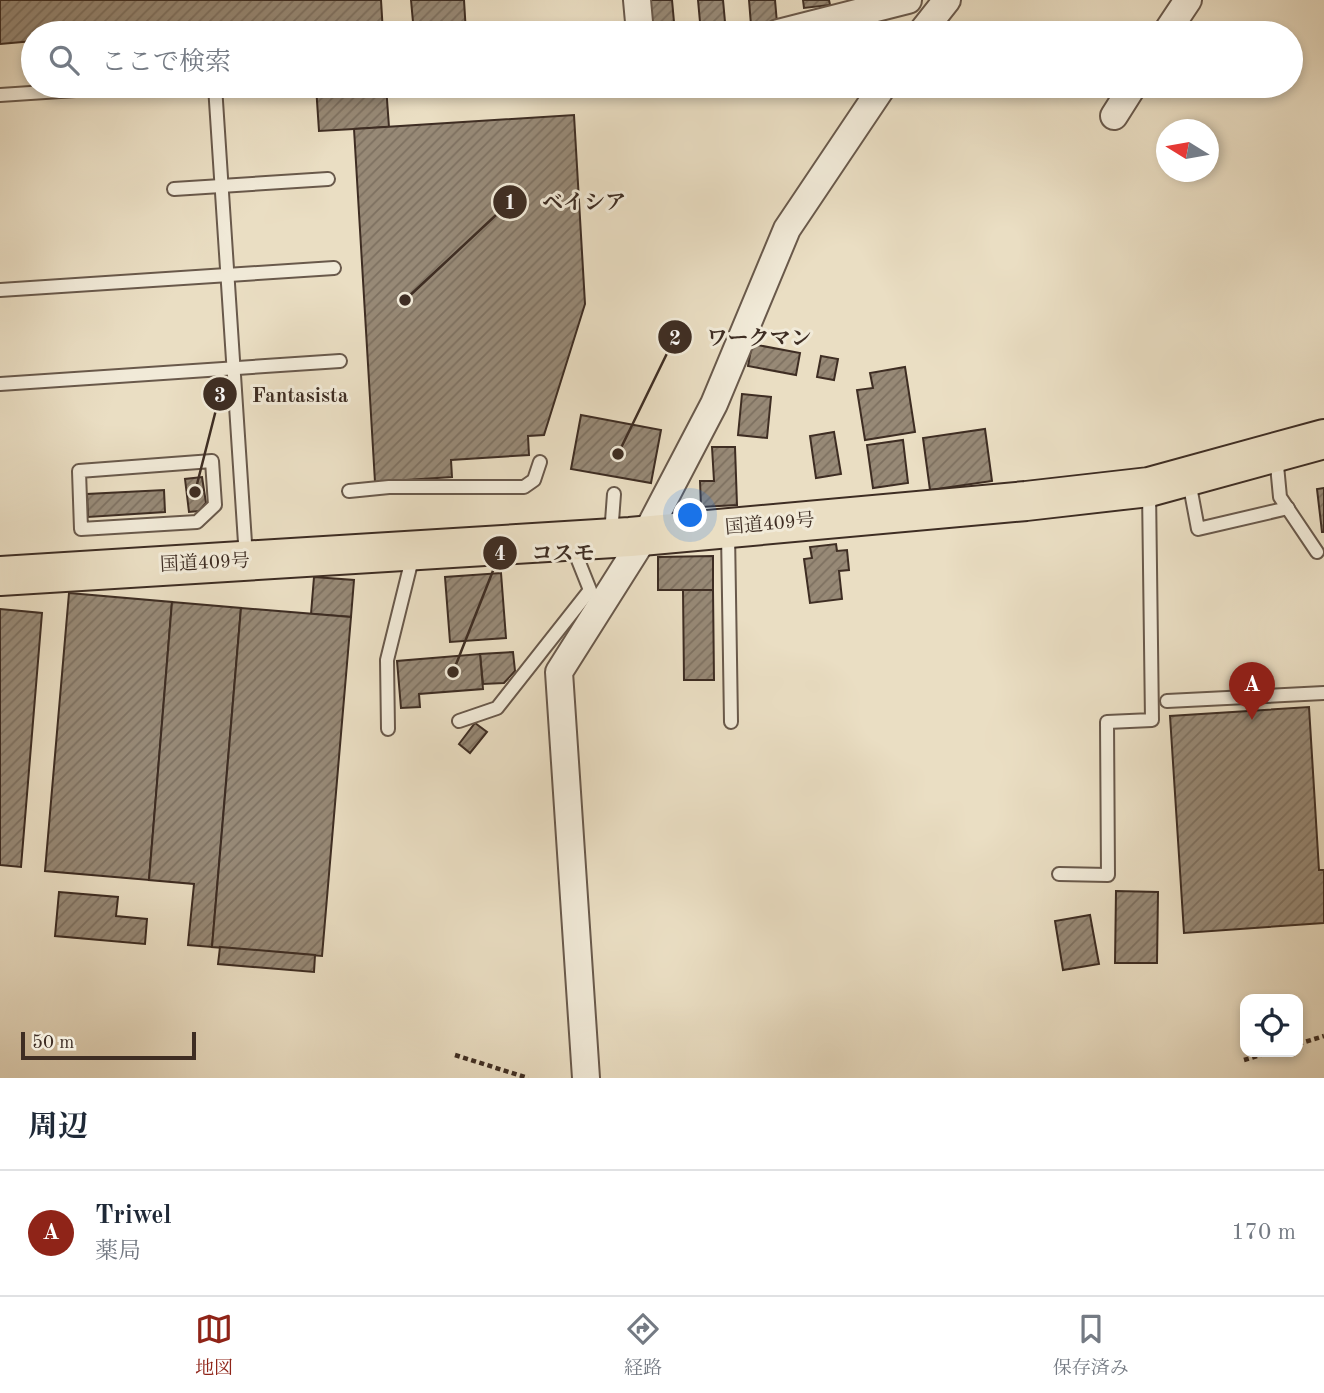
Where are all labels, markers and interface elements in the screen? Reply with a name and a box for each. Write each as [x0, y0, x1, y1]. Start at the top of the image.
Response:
search box [21, 21, 1303, 98]
icon: search [45, 41, 83, 79]
text: ここで検索 [101, 50, 231, 76]
north arrow [1156, 119, 1219, 182]
callout: ベイシア [493, 181, 640, 223]
text: ベイシア [542, 192, 626, 214]
text: 1 [504, 193, 516, 214]
callout: ワークマン [658, 316, 826, 358]
text: ワークマン [707, 328, 812, 350]
text: 2 [669, 329, 681, 350]
callout: Fantasista [203, 373, 362, 415]
text: 3 [214, 386, 226, 407]
text: Fantasista [252, 386, 349, 407]
your location [673, 498, 707, 532]
street label: 国道409号 [724, 510, 816, 538]
callout: コスモ [482, 532, 608, 574]
text: 4 [494, 544, 506, 565]
text: コスモ [532, 544, 595, 565]
street label: 国道409号 [159, 550, 250, 576]
pin: A [1229, 662, 1275, 720]
map controls [1240, 994, 1303, 1057]
button: locate [1240, 994, 1303, 1057]
scale bar [21, 1029, 196, 1061]
text: 50 m [32, 1034, 74, 1053]
text: 周辺 [28, 1113, 88, 1143]
text: Triwel [95, 1203, 172, 1229]
text: A [42, 1221, 60, 1244]
text: 170 m [1231, 1221, 1296, 1244]
text: 薬局 [95, 1240, 141, 1263]
tab: 地図 [195, 1310, 233, 1381]
tab: 経路 [624, 1310, 662, 1381]
tab: 保存済み [1053, 1310, 1129, 1381]

